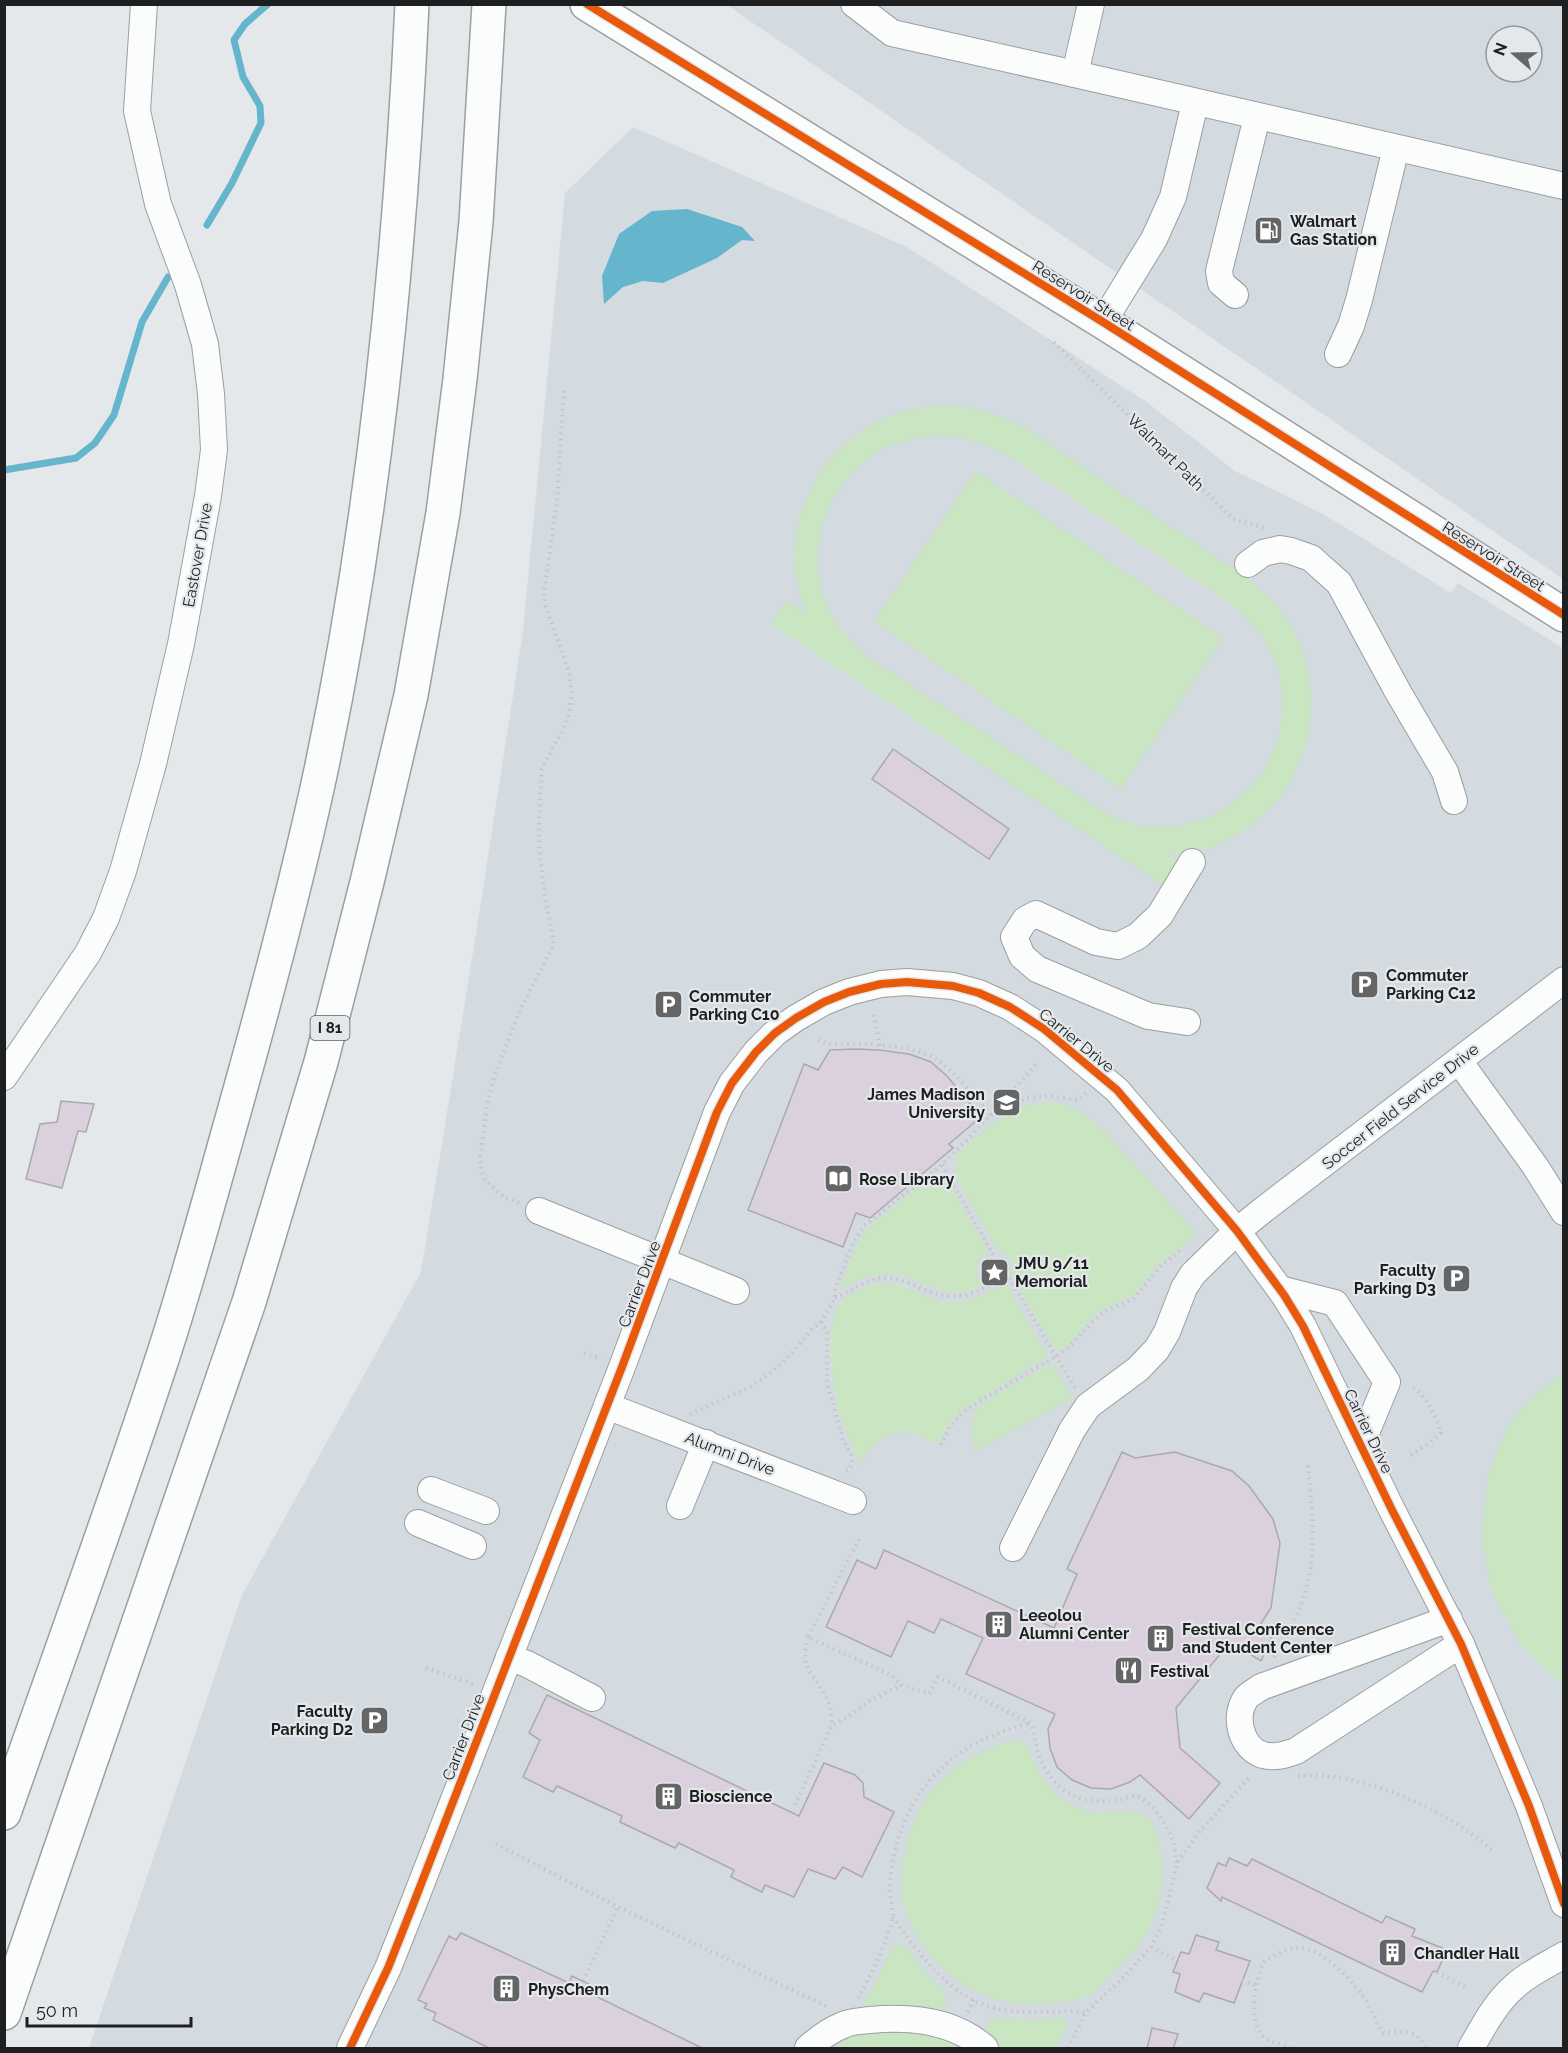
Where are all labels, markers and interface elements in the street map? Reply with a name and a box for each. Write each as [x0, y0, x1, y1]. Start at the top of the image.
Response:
north arrow [1484, 24, 1544, 84]
text: N [1489, 40, 1511, 58]
place label: Walmart Gas Station [1290, 212, 1377, 249]
fuel station icon: Walmart Gas Station [1253, 214, 1285, 246]
street label: Reservoir Street [1029, 256, 1139, 335]
street label: Walmart Path [1123, 410, 1208, 495]
street label: Eastover Drive [179, 501, 216, 609]
street label: Reservoir Street [1439, 517, 1549, 596]
place label: Commuter Parking C12 [1386, 966, 1476, 1003]
parking icon: Commuter Parking C12 [1349, 968, 1381, 1000]
place label: Commuter Parking C10 [689, 987, 780, 1024]
parking icon: Commuter Parking C10 [652, 989, 684, 1021]
street label: Carrier Drive [1035, 1004, 1118, 1077]
road number: I 81 [310, 1016, 350, 1040]
street label: Soccer Field Service Drive [1318, 1039, 1482, 1173]
place label: James Madison University [867, 1085, 985, 1122]
school or university icon: James Madison University [990, 1087, 1022, 1119]
library icon: Rose Library [822, 1163, 854, 1195]
place label: Rose Library [859, 1170, 954, 1189]
street label: Carrier Drive [614, 1238, 665, 1330]
place label: JMU 9/11 Memorial [1015, 1254, 1089, 1291]
place icon: JMU 9/11 Memorial [978, 1256, 1010, 1288]
place label: Faculty Parking D3 [1354, 1261, 1436, 1298]
parking icon: Faculty Parking D3 [1441, 1263, 1473, 1295]
street label: Carrier Drive [1340, 1386, 1397, 1476]
street label: Alumni Drive [682, 1428, 777, 1479]
place label: Leeolou Alumni Center [1019, 1606, 1129, 1643]
building icon: Leeolou Alumni Center [982, 1608, 1014, 1640]
place label: Festival Conference and Student Center [1182, 1620, 1335, 1657]
building icon: Festival Conference and Student Center [1145, 1622, 1177, 1654]
restaurant icon: Festival [1113, 1655, 1145, 1687]
place label: Festival [1150, 1662, 1210, 1681]
street label: Carrier Drive [438, 1691, 489, 1783]
place label: Faculty Parking D2 [271, 1702, 353, 1739]
parking icon: Faculty Parking D2 [358, 1704, 390, 1736]
building icon: Bioscience [652, 1780, 684, 1812]
place label: Bioscience [689, 1787, 773, 1806]
building icon: Chandler Hall [1377, 1937, 1409, 1969]
place label: Chandler Hall [1414, 1944, 1520, 1963]
building icon: PhysChem [491, 1973, 523, 2005]
place label: PhysChem [528, 1980, 609, 1999]
scale bar [27, 1990, 190, 2028]
text: 50 m [36, 2000, 78, 2021]

